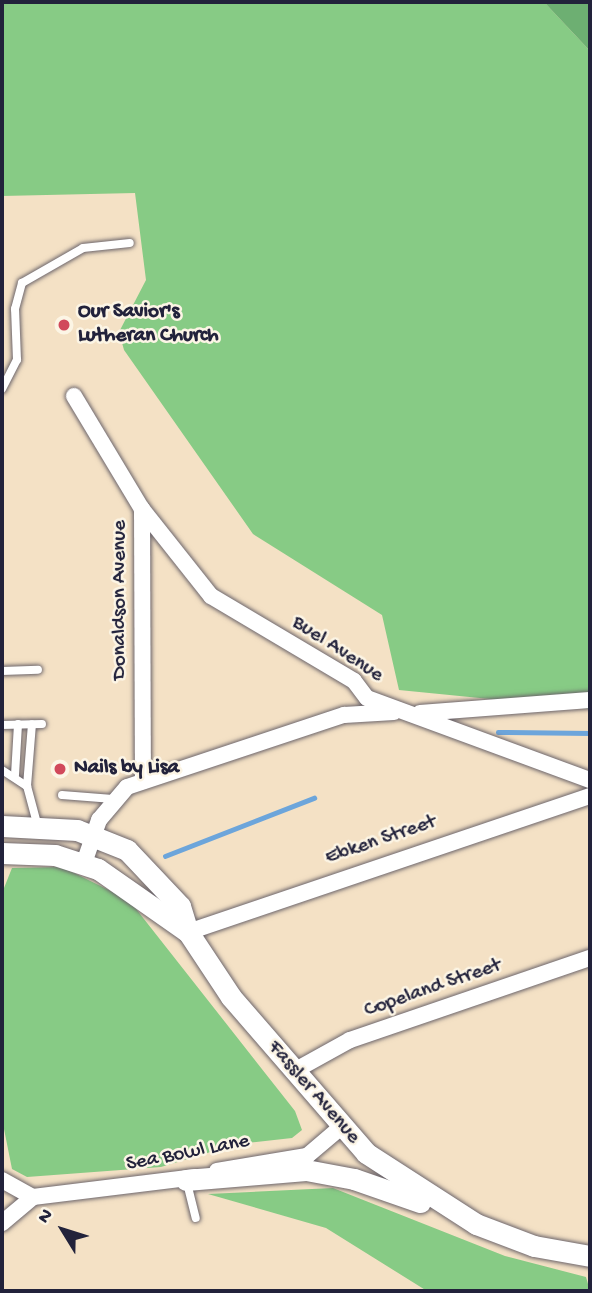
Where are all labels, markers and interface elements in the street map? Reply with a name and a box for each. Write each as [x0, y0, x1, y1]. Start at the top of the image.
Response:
place label: Our Savior's Lutheran Church [78, 300, 219, 350]
marker: Our Savior's Lutheran Church [56, 317, 72, 333]
street label: Donaldson Avenue [108, 520, 134, 680]
street label: Buel Avenue [286, 611, 388, 689]
place label: Nails by Lisa [74, 756, 179, 782]
marker: Nails by Lisa [52, 761, 68, 777]
street label: Ebken Street [322, 810, 440, 872]
street label: Copeland Street [361, 954, 505, 1024]
street label: Fassler Avenue [261, 1036, 365, 1150]
street label: Sea Bowl Lane [124, 1130, 252, 1178]
north arrow [28, 1195, 98, 1265]
text: N [33, 1205, 59, 1229]

